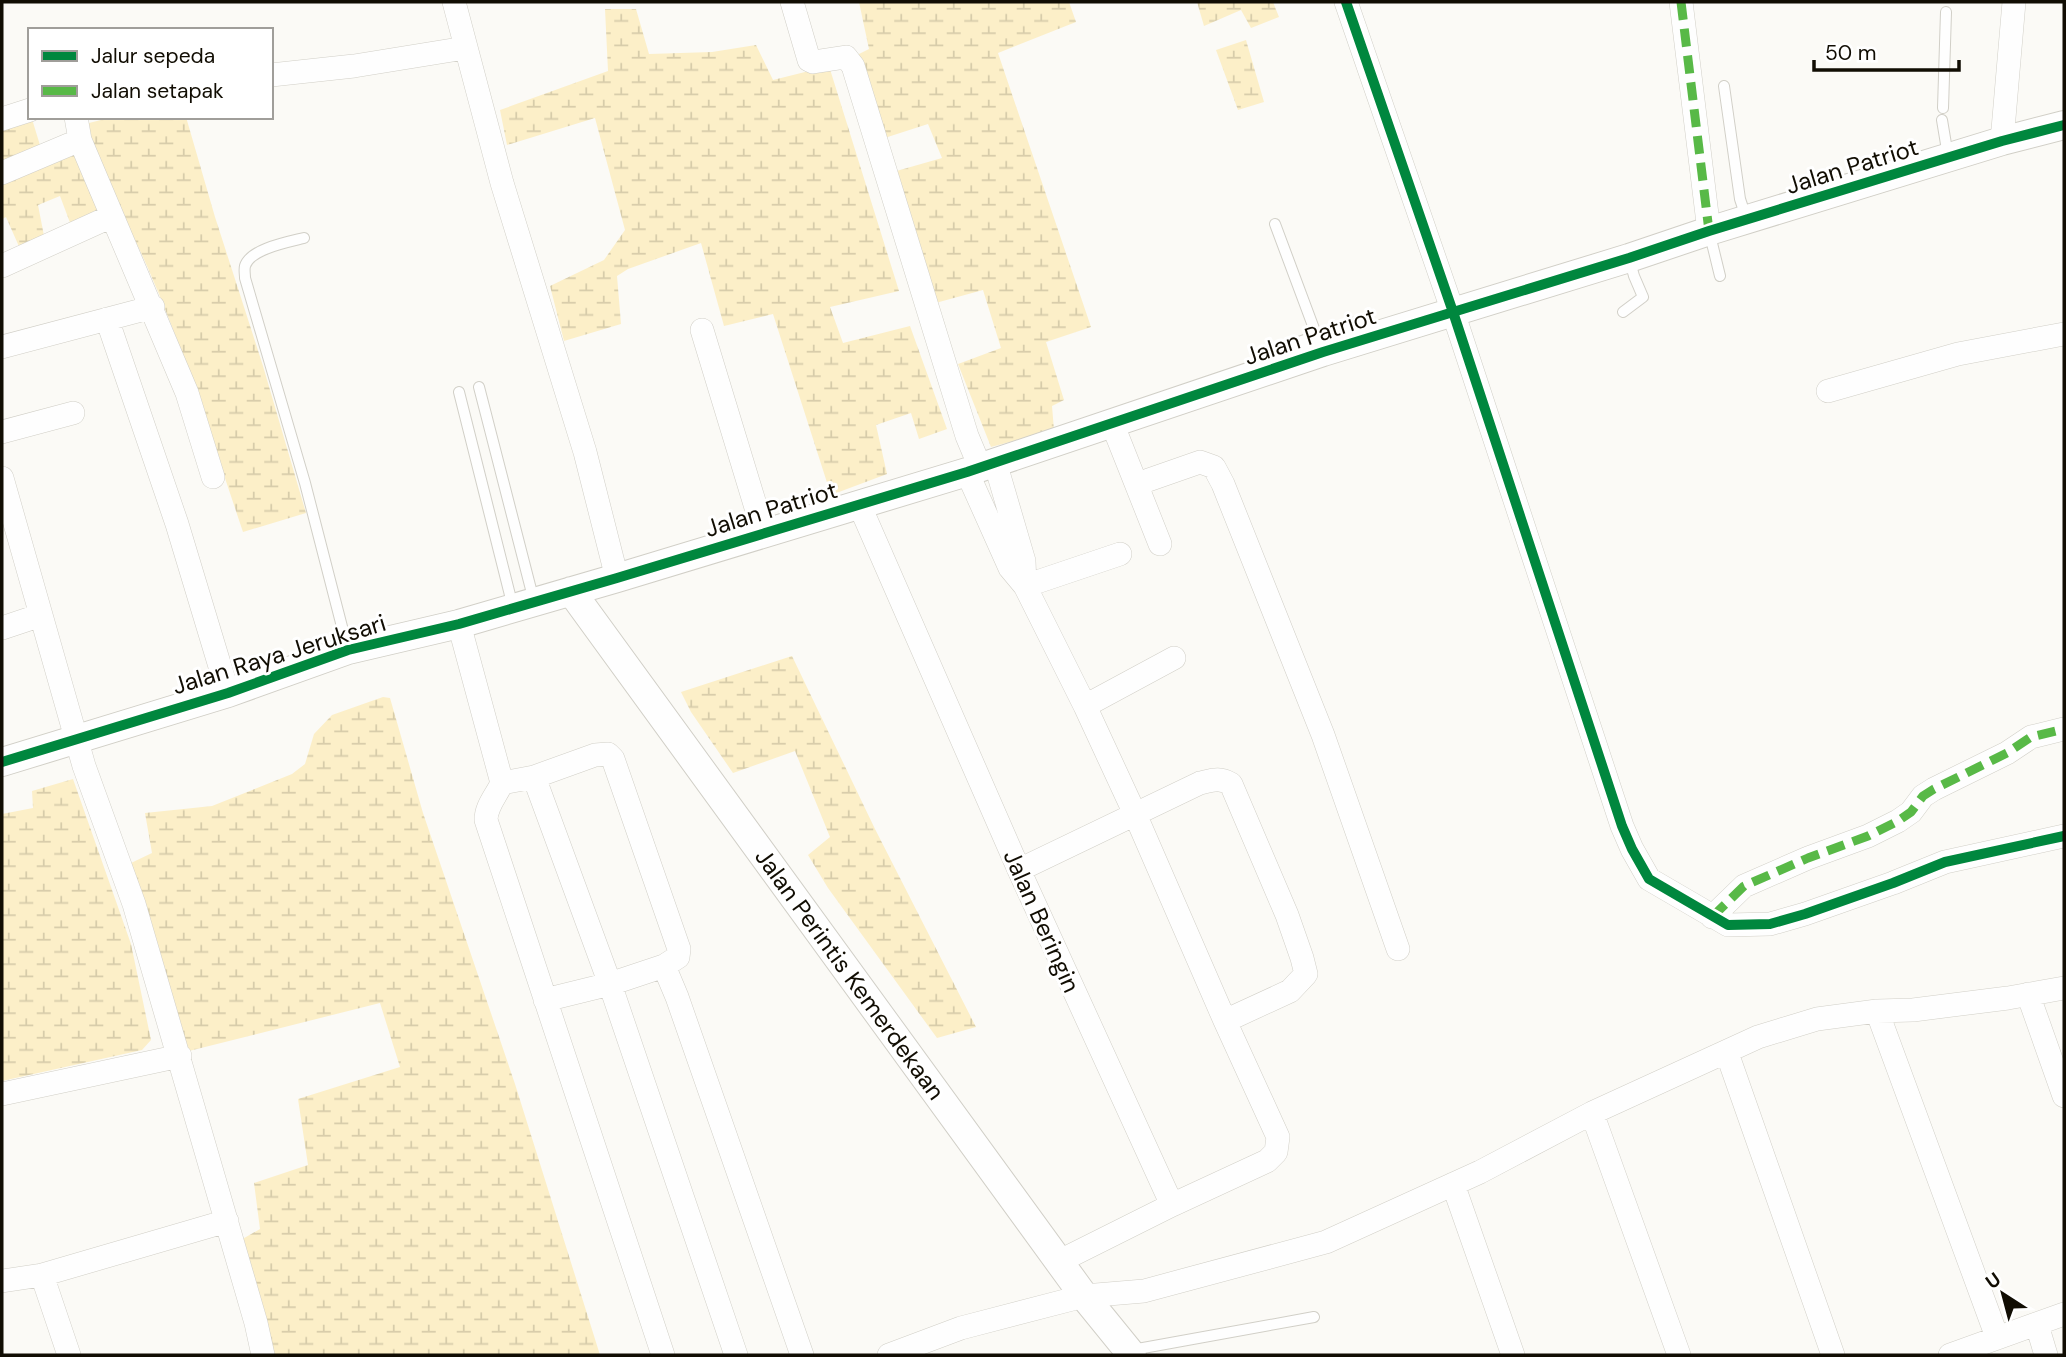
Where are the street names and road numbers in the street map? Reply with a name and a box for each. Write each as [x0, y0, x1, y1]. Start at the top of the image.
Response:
street label: Jalan Patriot [1782, 131, 1922, 201]
street label: Jalan Patriot [1240, 300, 1380, 372]
street label: Jalan Patriot [701, 474, 841, 544]
street label: Jalan Raya Jeruksari [168, 607, 390, 701]
street label: Jalan Perintis Kemerdekaan [748, 842, 952, 1106]
street label: Jalan Beringin [997, 845, 1087, 997]

